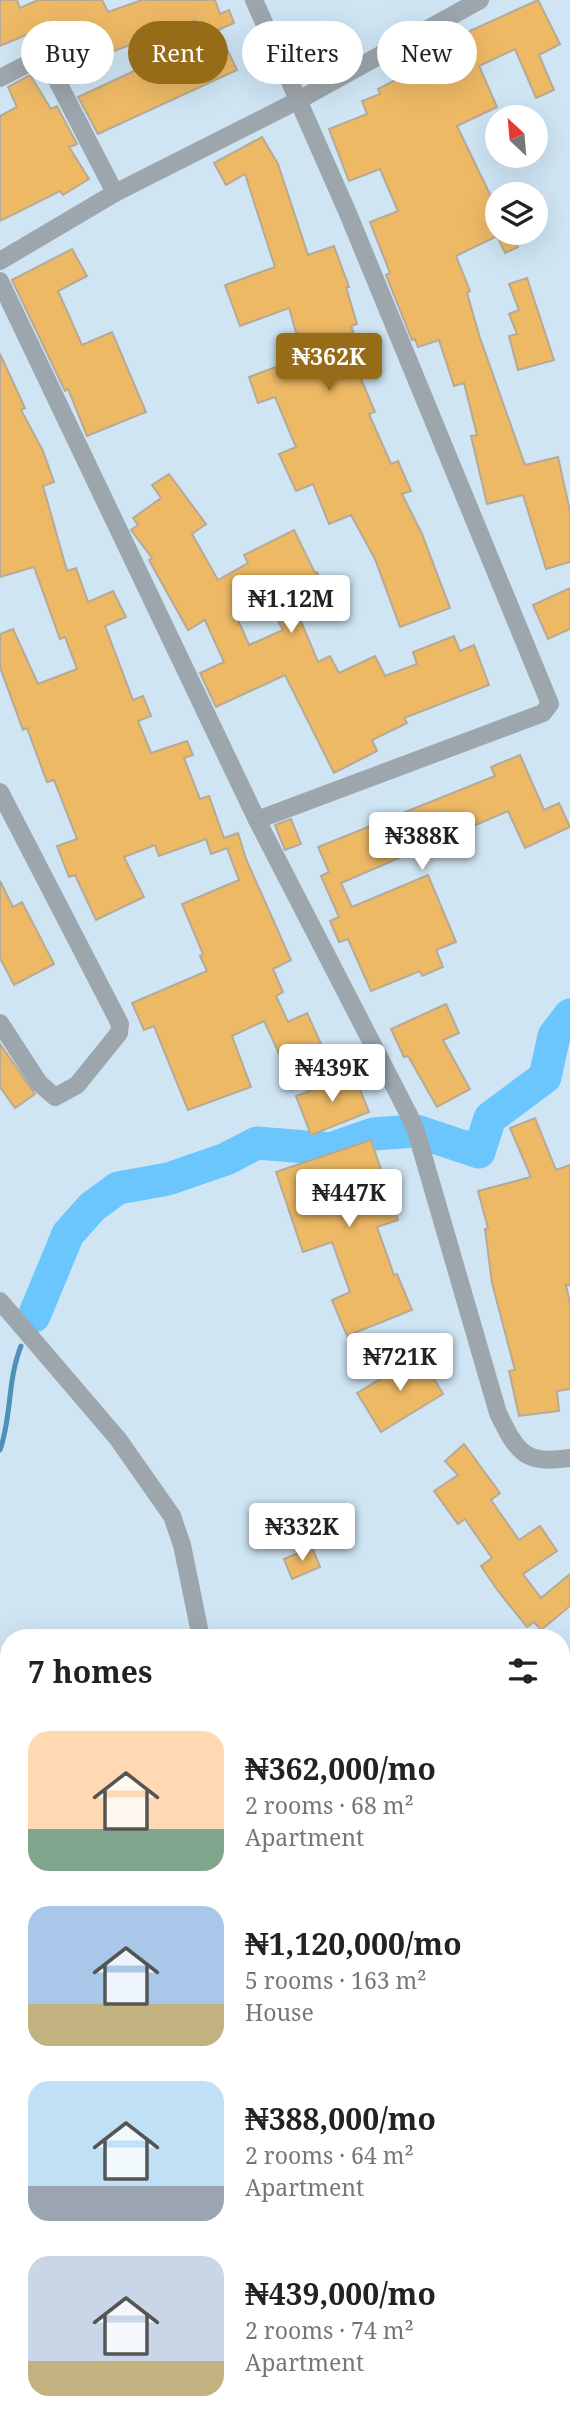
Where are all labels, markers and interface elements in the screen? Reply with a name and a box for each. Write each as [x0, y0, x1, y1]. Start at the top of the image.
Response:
chip: Buy [21, 21, 114, 84]
chip: Rent [128, 21, 228, 84]
chip: Filters [242, 21, 363, 84]
chip: New [377, 21, 477, 84]
north arrow [485, 105, 548, 168]
map controls [485, 105, 548, 245]
button: layers [485, 182, 548, 245]
pin: ₦362K [280, 334, 378, 393]
text: ₦362K [292, 340, 366, 372]
pin: ₦1.12M [234, 576, 348, 635]
text: ₦1.12M [248, 582, 334, 614]
pin: ₦388K [373, 812, 471, 872]
text: ₦388K [385, 819, 459, 851]
pin: ₦439K [283, 1044, 381, 1104]
text: ₦439K [295, 1051, 369, 1083]
pin: ₦447K [300, 1170, 398, 1229]
text: ₦447K [312, 1176, 386, 1208]
pin: ₦721K [351, 1334, 449, 1393]
text: ₦721K [363, 1340, 437, 1372]
pin: ₦332K [253, 1504, 351, 1563]
text: ₦332K [265, 1510, 339, 1542]
text: 7 homes [28, 1651, 152, 1692]
icon: filters [504, 1652, 542, 1690]
text: ₦362,000/mo [245, 1748, 436, 1789]
icon: home [84, 1759, 168, 1843]
text: 2 rooms · 68 m² [245, 1789, 414, 1821]
text: Apartment [245, 1821, 364, 1853]
text: ₦1,120,000/mo [245, 1923, 462, 1964]
icon: home [84, 1934, 168, 2018]
text: 5 rooms · 163 m² [245, 1964, 427, 1996]
text: House [245, 1996, 314, 2028]
text: ₦388,000/mo [245, 2098, 436, 2139]
icon: home [84, 2109, 168, 2193]
text: 2 rooms · 64 m² [245, 2139, 414, 2171]
text: Apartment [245, 2171, 364, 2203]
text: ₦439,000/mo [245, 2273, 436, 2314]
icon: home [84, 2284, 168, 2368]
text: 2 rooms · 74 m² [245, 2314, 414, 2346]
text: Apartment [245, 2346, 364, 2378]

